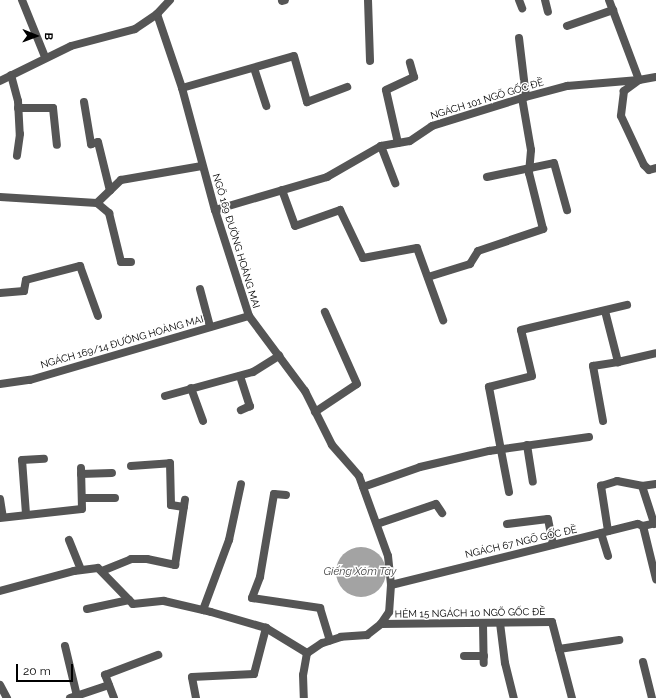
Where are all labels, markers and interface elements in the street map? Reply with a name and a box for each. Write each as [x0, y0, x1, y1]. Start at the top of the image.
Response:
north arrow [16, 16, 56, 56]
text: B [42, 32, 55, 40]
street label: NGÁCH 101 NGÕ GỐC ĐỀ [429, 76, 545, 122]
street label: NGÕ 169 ĐƯỜNG HOÀNG MAI [210, 172, 262, 310]
street label: NGÁCH 169/14 ĐƯỜNG HOÀNG MAI [39, 313, 205, 371]
street label: NGÁCH 67 NGÕ GỐC ĐỀ [464, 523, 578, 561]
water label: Giếng Xóm Tây [323, 565, 397, 579]
street label: HẺM 15 NGÁCH 10 NGÕ GỐC ĐỀ [395, 606, 545, 620]
scale bar [18, 656, 75, 682]
text: 20 m [23, 664, 51, 678]

